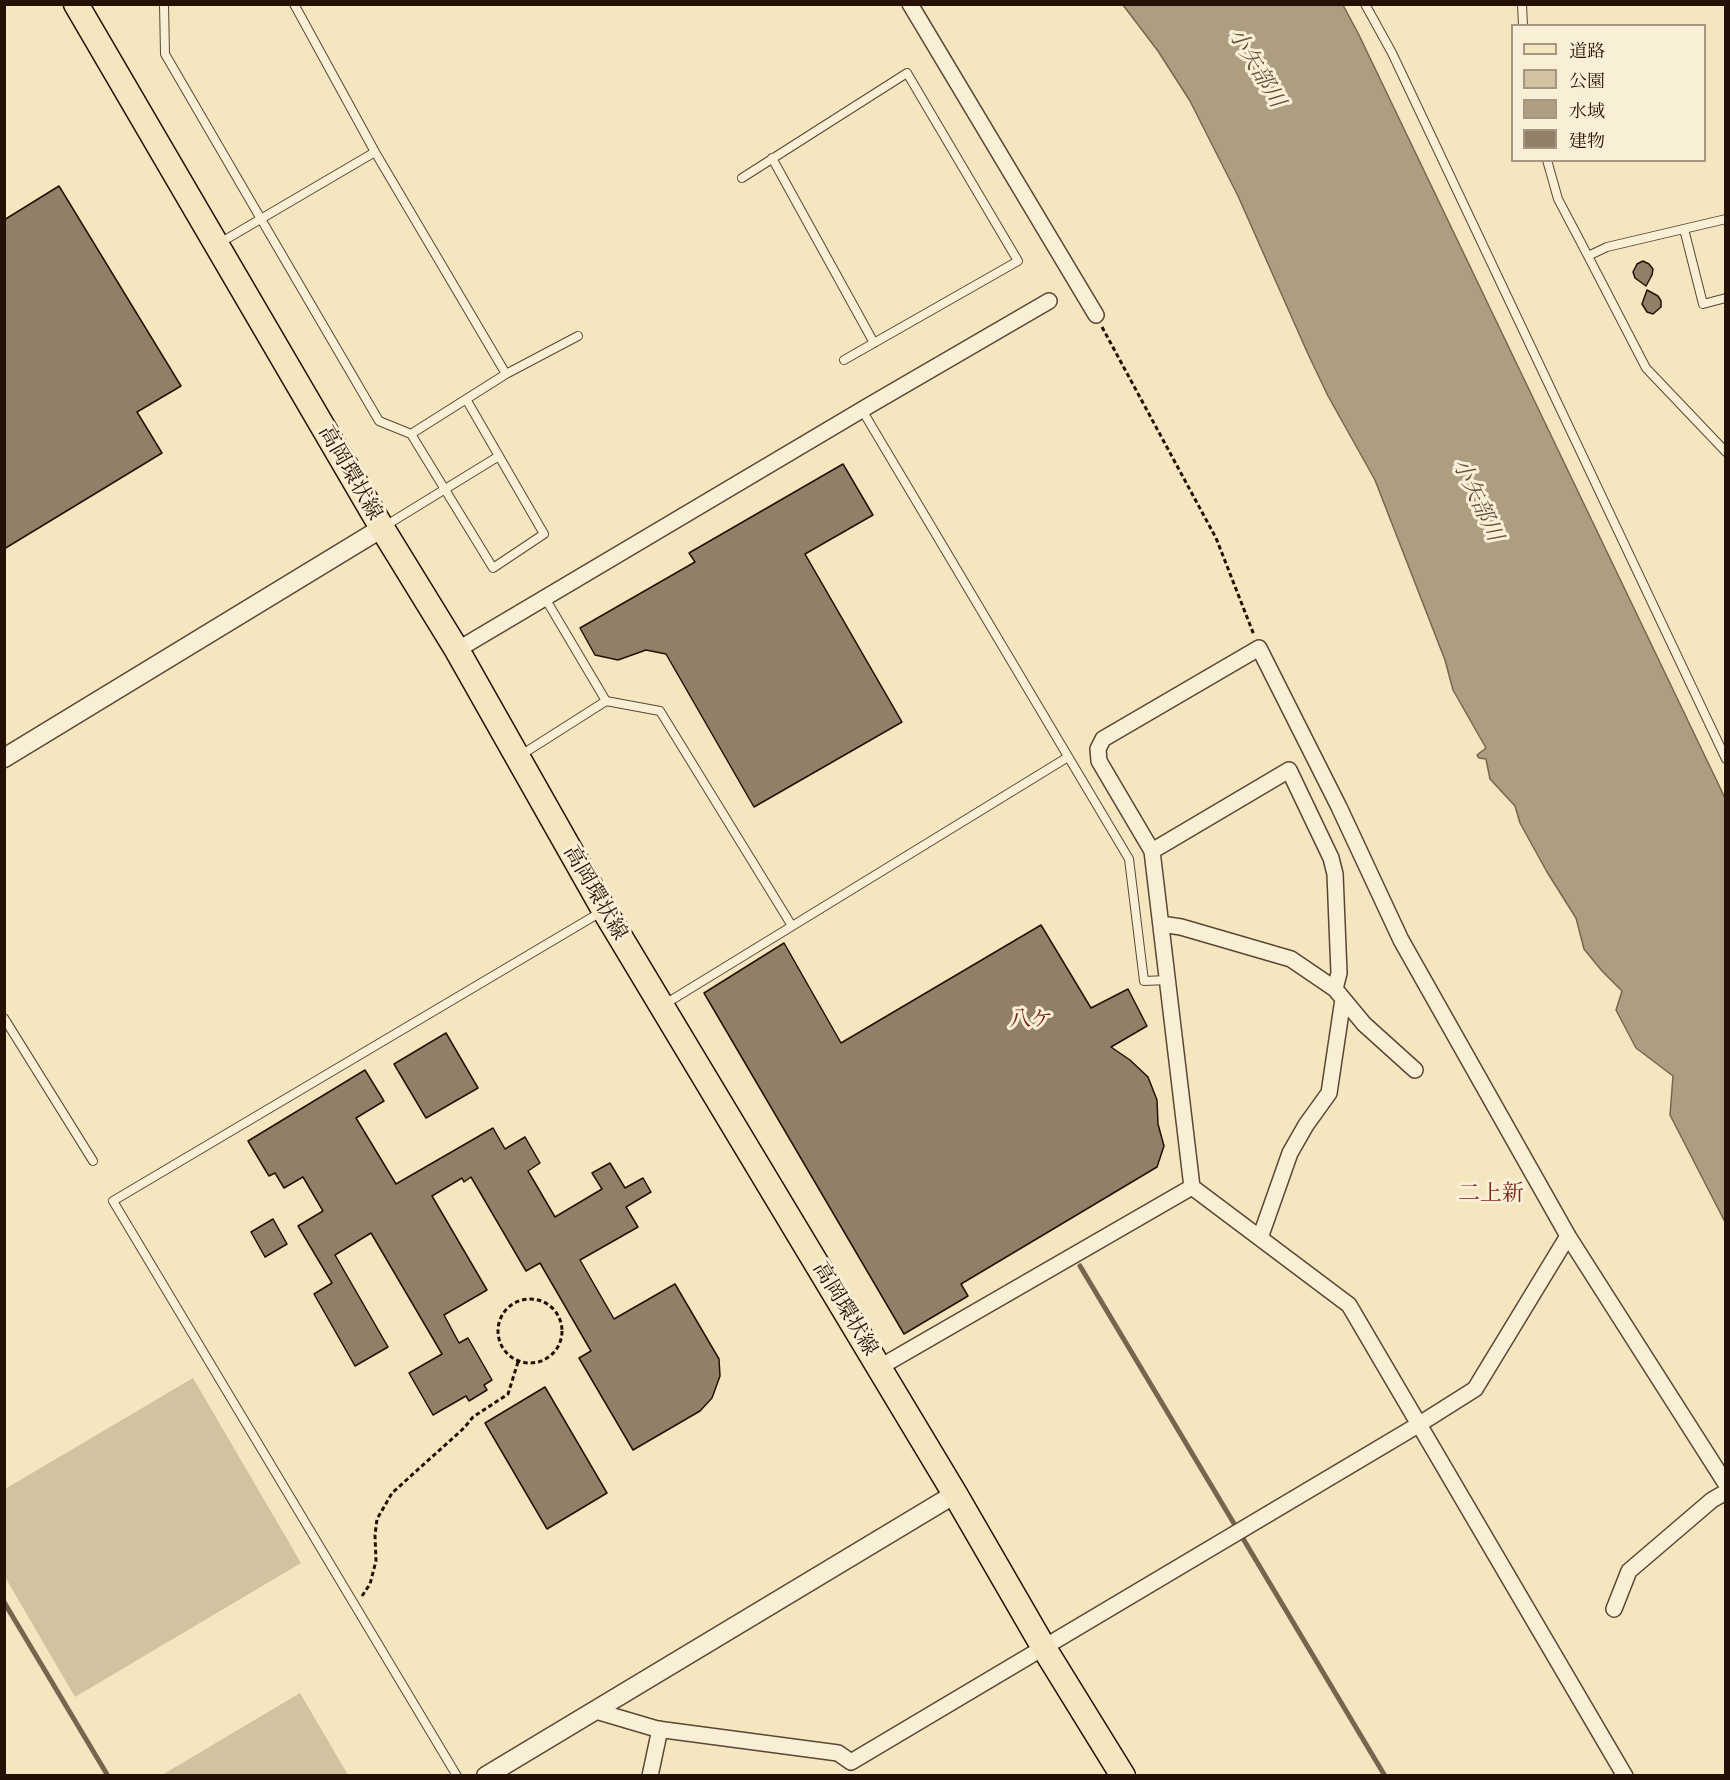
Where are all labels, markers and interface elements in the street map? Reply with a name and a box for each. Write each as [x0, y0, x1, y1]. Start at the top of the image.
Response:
water label: 小矢部川 [1222, 23, 1290, 113]
legend [1511, 24, 1706, 162]
text: 道路 [1569, 39, 1605, 62]
text: 公園 [1569, 69, 1605, 92]
text: 水域 [1569, 99, 1605, 122]
text: 建物 [1569, 129, 1605, 152]
street label: 高岡環状線 [313, 421, 387, 525]
water label: 小矢部川 [1446, 455, 1508, 545]
street label: 高岡環状線 [558, 841, 632, 945]
district label: 八ケ [1009, 1007, 1053, 1033]
district label: 二上新 [1458, 1181, 1524, 1207]
street label: 高岡環状線 [807, 1258, 883, 1360]

